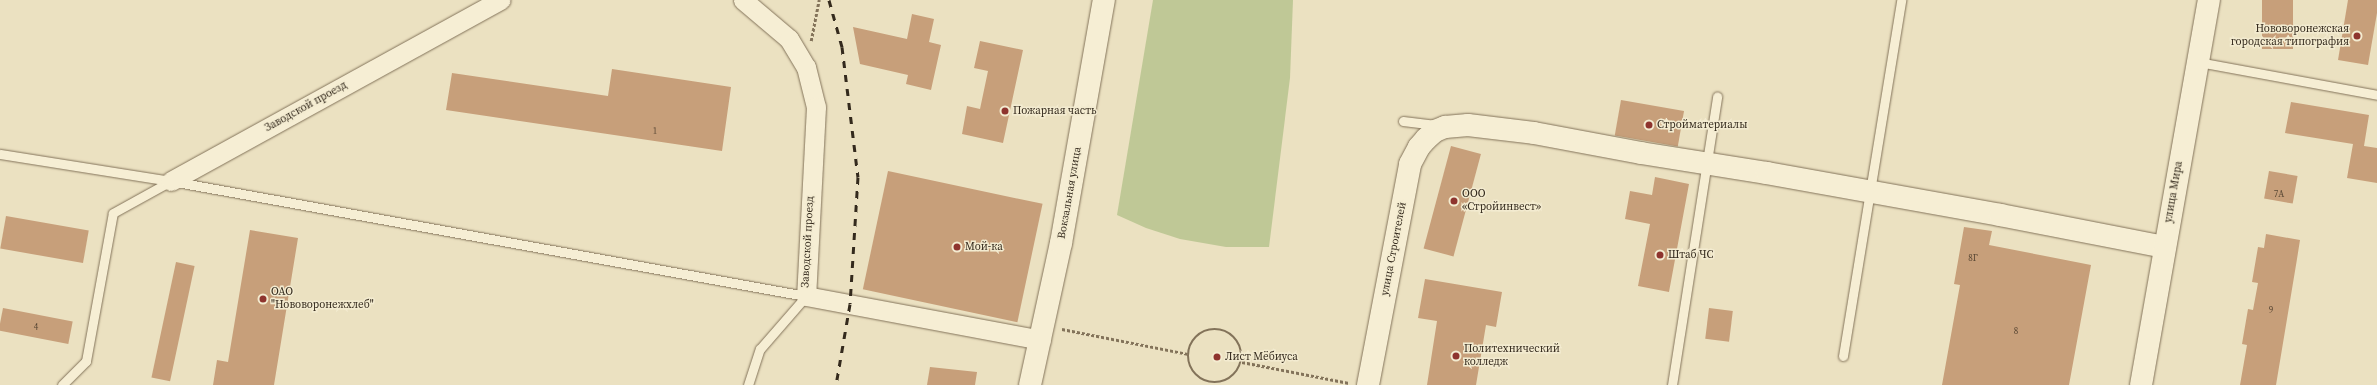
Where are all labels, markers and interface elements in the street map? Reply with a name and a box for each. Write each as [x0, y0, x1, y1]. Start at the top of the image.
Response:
place label: Нововоронежская городская типография [2231, 23, 2349, 49]
marker: Нововоронежская городская типография [2352, 31, 2362, 41]
street label: Заводской проезд [263, 79, 349, 135]
place label: Пожарная часть [1013, 104, 1097, 118]
marker: Пожарная часть [1000, 106, 1010, 116]
place label: Стройматериалы [1657, 118, 1747, 132]
marker: Стройматериалы [1644, 120, 1654, 130]
house number: 1 [653, 126, 657, 136]
street label: Вокзальная улица [1055, 146, 1085, 240]
street label: улица Мира [2162, 160, 2186, 224]
place label: ООО «Стройинвест» [1462, 188, 1541, 214]
house number: 7А [2274, 189, 2284, 199]
street label: Заводской проезд [799, 196, 817, 288]
marker: ООО «Стройинвест» [1449, 196, 1459, 206]
street label: улица Строителей [1378, 201, 1410, 297]
place label: Мой-ка [965, 240, 1003, 254]
marker: Мой-ка [952, 242, 962, 252]
place label: Штаб ЧС [1668, 248, 1713, 262]
marker: Штаб ЧС [1655, 250, 1665, 260]
house number: 8Г [1968, 253, 1978, 263]
place label: ОАО "Нововоронежхлеб" [271, 286, 374, 312]
marker: ОАО "Нововоронежхлеб" [258, 294, 268, 304]
house number: 9 [2269, 305, 2273, 315]
house number: 4 [34, 322, 38, 332]
house number: 8 [2014, 326, 2018, 336]
place label: Политехнический колледж [1464, 343, 1560, 369]
place label: Лист Мёбиуса [1225, 350, 1298, 364]
marker: Политехнический колледж [1451, 351, 1461, 361]
marker: Лист Мёбиуса [1212, 352, 1222, 362]

